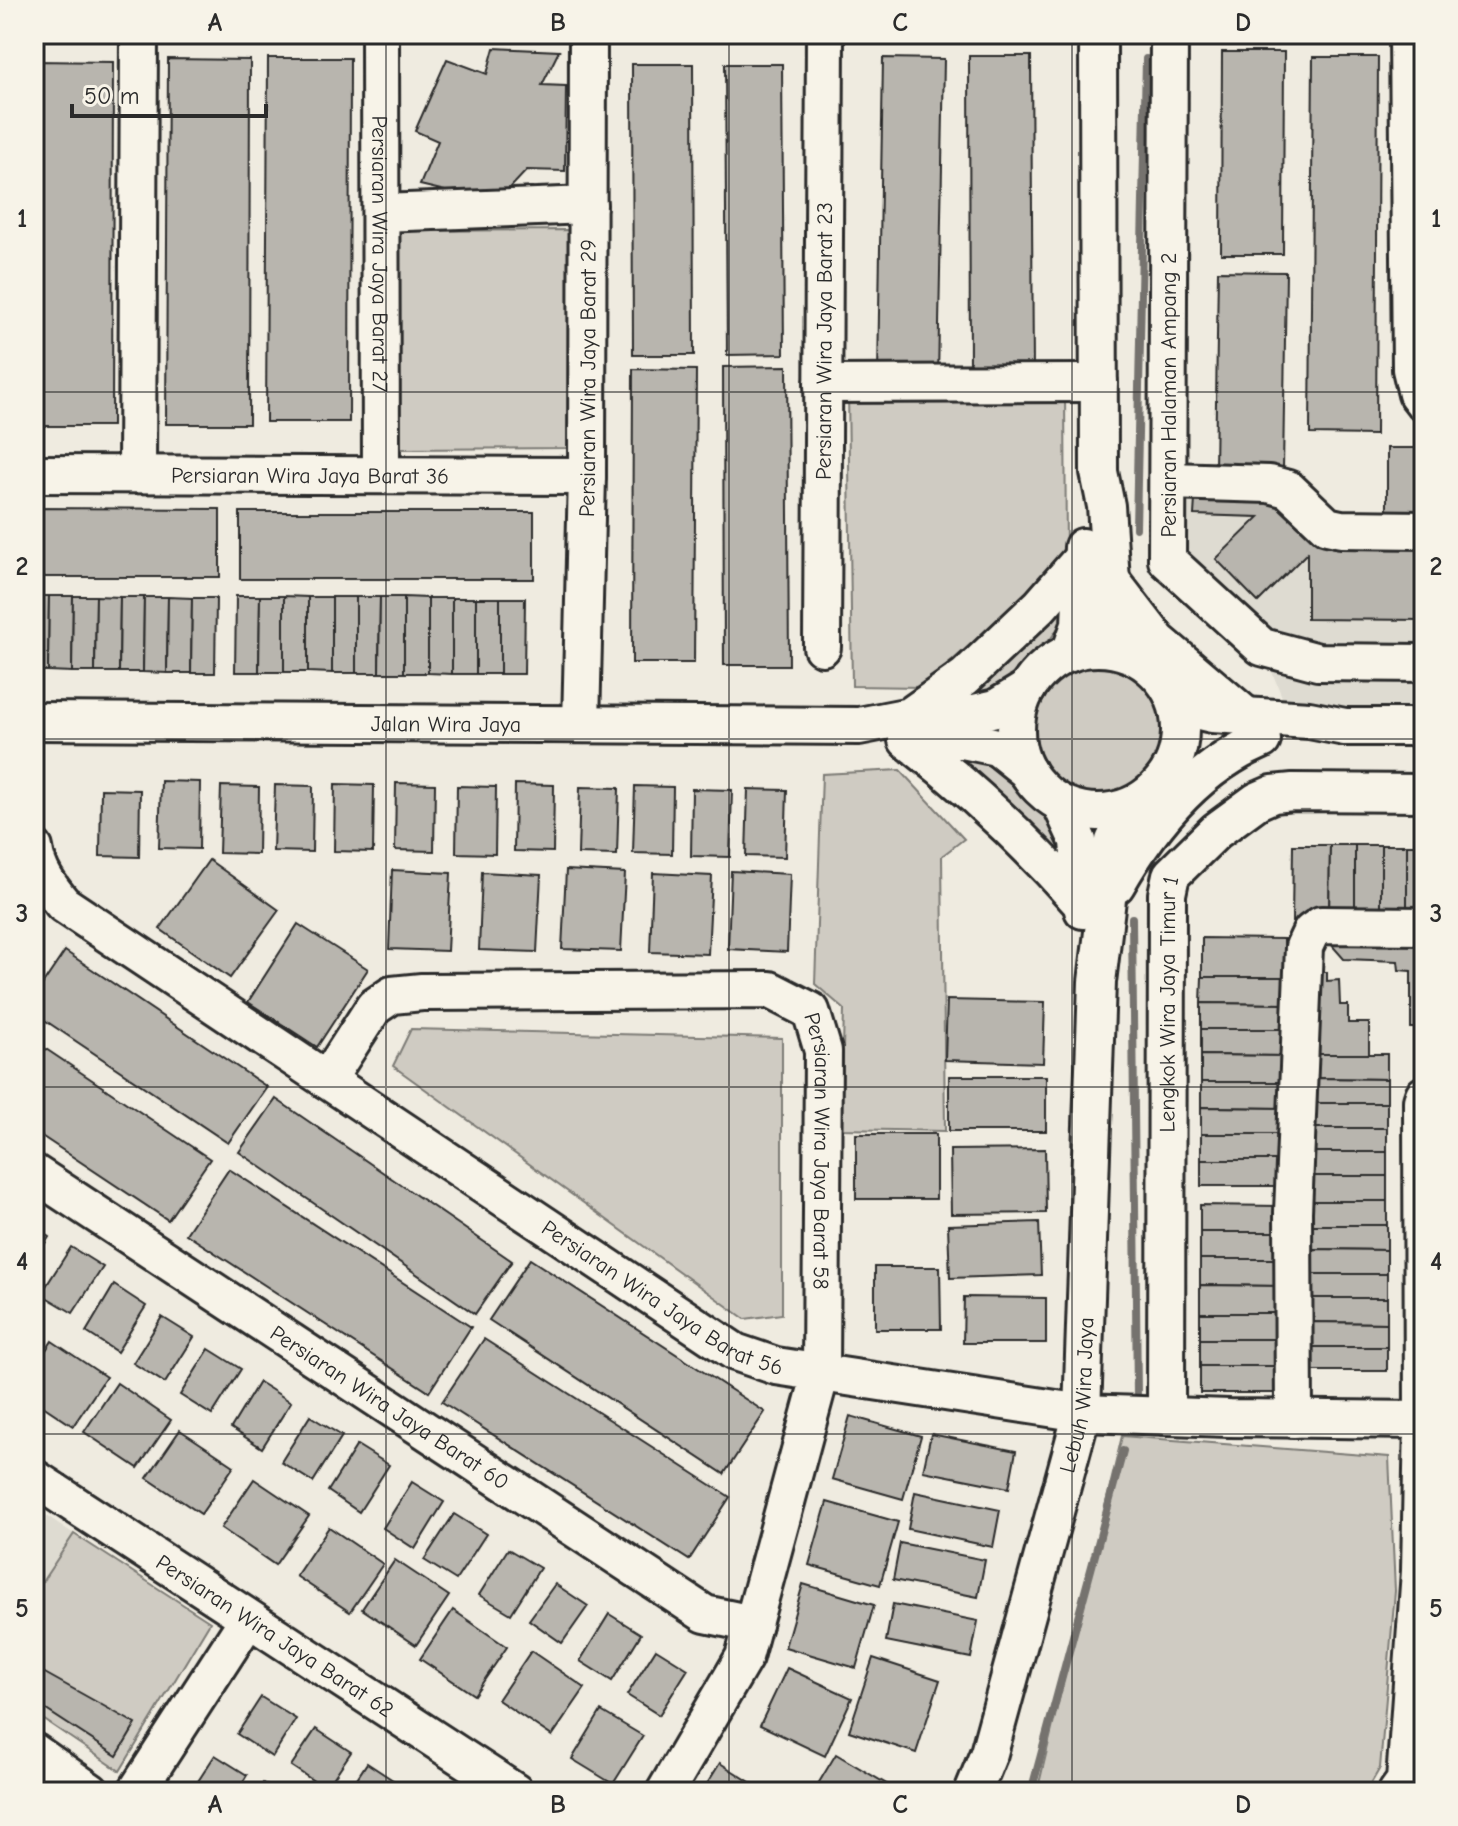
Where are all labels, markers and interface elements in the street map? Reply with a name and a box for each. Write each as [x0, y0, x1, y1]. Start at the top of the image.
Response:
text: A [208, 8, 223, 38]
text: B [550, 8, 566, 38]
text: C [892, 8, 908, 38]
text: D [1235, 8, 1251, 38]
scale bar [72, 68, 266, 118]
text: 50 m [84, 82, 140, 110]
street label: Persiaran Wira Jaya Barat 27 [366, 116, 393, 393]
street label: Persiaran Wira Jaya Barat 23 [811, 202, 838, 480]
text: 1 [17, 204, 27, 234]
text: 1 [1431, 204, 1441, 234]
street label: Persiaran Wira Jaya Barat 29 [574, 239, 602, 518]
street label: Persiaran Halaman Ampang 2 [1156, 252, 1182, 538]
street label: Persiaran Wira Jaya Barat 36 [171, 462, 449, 490]
text: 2 [16, 552, 28, 582]
text: 2 [1430, 552, 1442, 582]
street label: Jalan Wira Jaya [371, 711, 521, 738]
street label: Lengkok Wira Jaya Timur 1 [1155, 873, 1184, 1132]
text: 3 [16, 899, 28, 929]
text: 3 [1430, 899, 1442, 929]
street label: Persiaran Wira Jaya Barat 58 [798, 1010, 835, 1290]
street label: Persiaran Wira Jaya Barat 56 [537, 1215, 784, 1381]
text: 4 [16, 1247, 28, 1277]
text: 4 [1430, 1247, 1442, 1277]
street label: Lebuh Wira Jaya [1054, 1317, 1099, 1476]
street label: Persiaran Wira Jaya Barat 60 [265, 1320, 514, 1496]
street label: Persiaran Wira Jaya Barat 62 [151, 1549, 398, 1723]
text: 5 [15, 1594, 29, 1624]
text: 5 [1429, 1594, 1443, 1624]
text: A [208, 1790, 223, 1820]
text: B [550, 1790, 566, 1820]
text: C [892, 1790, 908, 1820]
text: D [1235, 1790, 1251, 1820]

